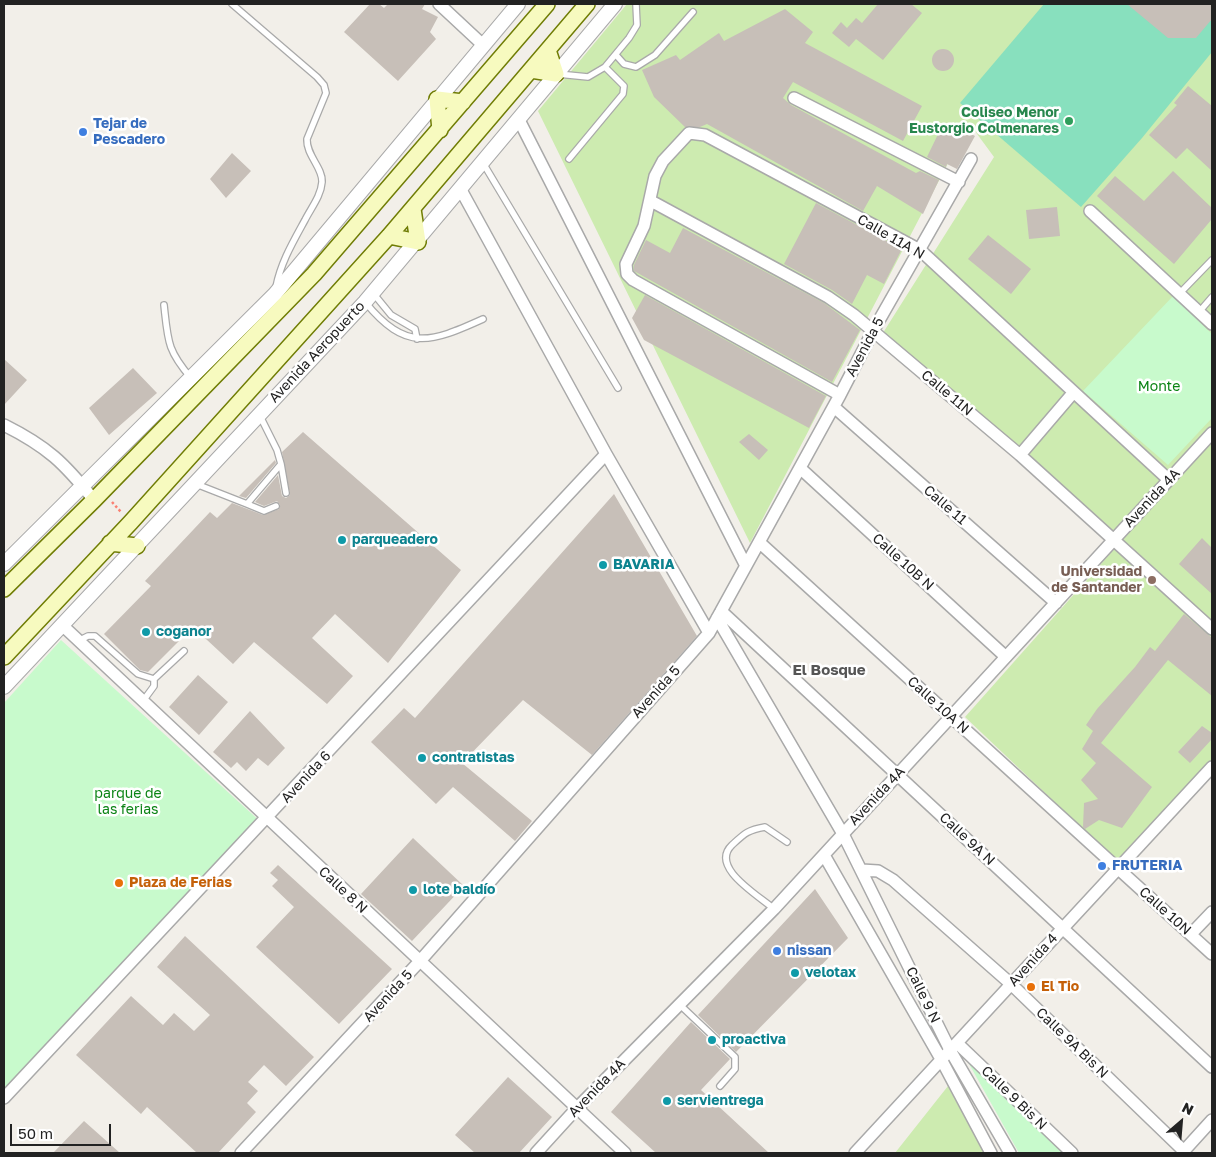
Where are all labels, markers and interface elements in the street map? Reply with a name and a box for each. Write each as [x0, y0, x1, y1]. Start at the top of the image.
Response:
place label: Coliseo Menor Eustorgio Colmenares [909, 105, 1059, 138]
marker: Coliseo Menor Eustorgio Colmenares [1063, 115, 1075, 127]
place label: Tejar de Pescadero [93, 116, 165, 148]
marker: Tejar de Pescadero [77, 126, 89, 138]
street label: Calle 11A N [854, 211, 928, 263]
street label: Avenida Aeropuerto [266, 298, 368, 406]
street label: Avenida 5 [842, 314, 888, 380]
street label: Calle 11N [918, 367, 976, 419]
park label: Monte [1138, 379, 1180, 395]
street label: Avenida 4A [1120, 465, 1184, 531]
street label: Calle 11 [920, 482, 970, 528]
street label: Calle 10B N [869, 530, 937, 594]
place label: parqueadero [352, 532, 438, 548]
marker: parqueadero [336, 534, 348, 546]
place label: BAVARIA [613, 557, 675, 573]
marker: BAVARIA [597, 559, 609, 571]
place label: Universidad de Santander [1051, 564, 1142, 596]
marker: Universidad de Santander [1146, 574, 1158, 586]
place label: coganor [156, 624, 212, 640]
marker: coganor [140, 626, 152, 638]
district label: El Bosque [792, 661, 866, 679]
street label: Avenida 5 [628, 662, 684, 722]
street label: Calle 10A N [904, 673, 972, 737]
street label: Avenida 6 [278, 747, 334, 807]
place label: contratistas [432, 750, 515, 766]
marker: contratistas [416, 752, 428, 764]
street label: Avenida 4A [845, 763, 909, 829]
park label: parque de las ferias [94, 786, 162, 819]
street label: Calle 9A N [936, 809, 998, 869]
place label: FRUTERIA [1112, 858, 1182, 874]
marker: FRUTERIA [1096, 860, 1108, 872]
street label: Calle 8 N [315, 863, 371, 917]
place label: Plaza de Ferias [129, 875, 232, 891]
marker: Plaza de Ferias [113, 877, 125, 889]
place label: lote baldío [423, 882, 496, 898]
street label: Calle 10N [1136, 883, 1194, 939]
marker: lote baldío [407, 884, 419, 896]
street label: Avenida 4 [1005, 930, 1061, 990]
place label: nissan [787, 943, 832, 959]
marker: nissan [771, 945, 783, 957]
street label: Calle 9 N [902, 964, 944, 1026]
place label: velotax [805, 965, 856, 981]
street label: Avenida 5 [360, 967, 416, 1025]
marker: velotax [789, 967, 801, 979]
place label: El Tio [1041, 979, 1079, 995]
marker: El Tio [1025, 981, 1037, 993]
street label: Calle 9A Bis N [1032, 1004, 1112, 1082]
place label: proactiva [722, 1032, 786, 1048]
marker: proactiva [706, 1034, 718, 1046]
street label: Avenida 4A [565, 1055, 629, 1121]
street label: Calle 9 Bis N [978, 1063, 1050, 1133]
place label: servientrega [677, 1093, 764, 1109]
marker: servientrega [661, 1095, 673, 1107]
north arrow [1156, 1097, 1206, 1147]
text: N [1179, 1098, 1197, 1118]
scale bar [12, 1114, 114, 1146]
text: 50 m [18, 1124, 53, 1142]

